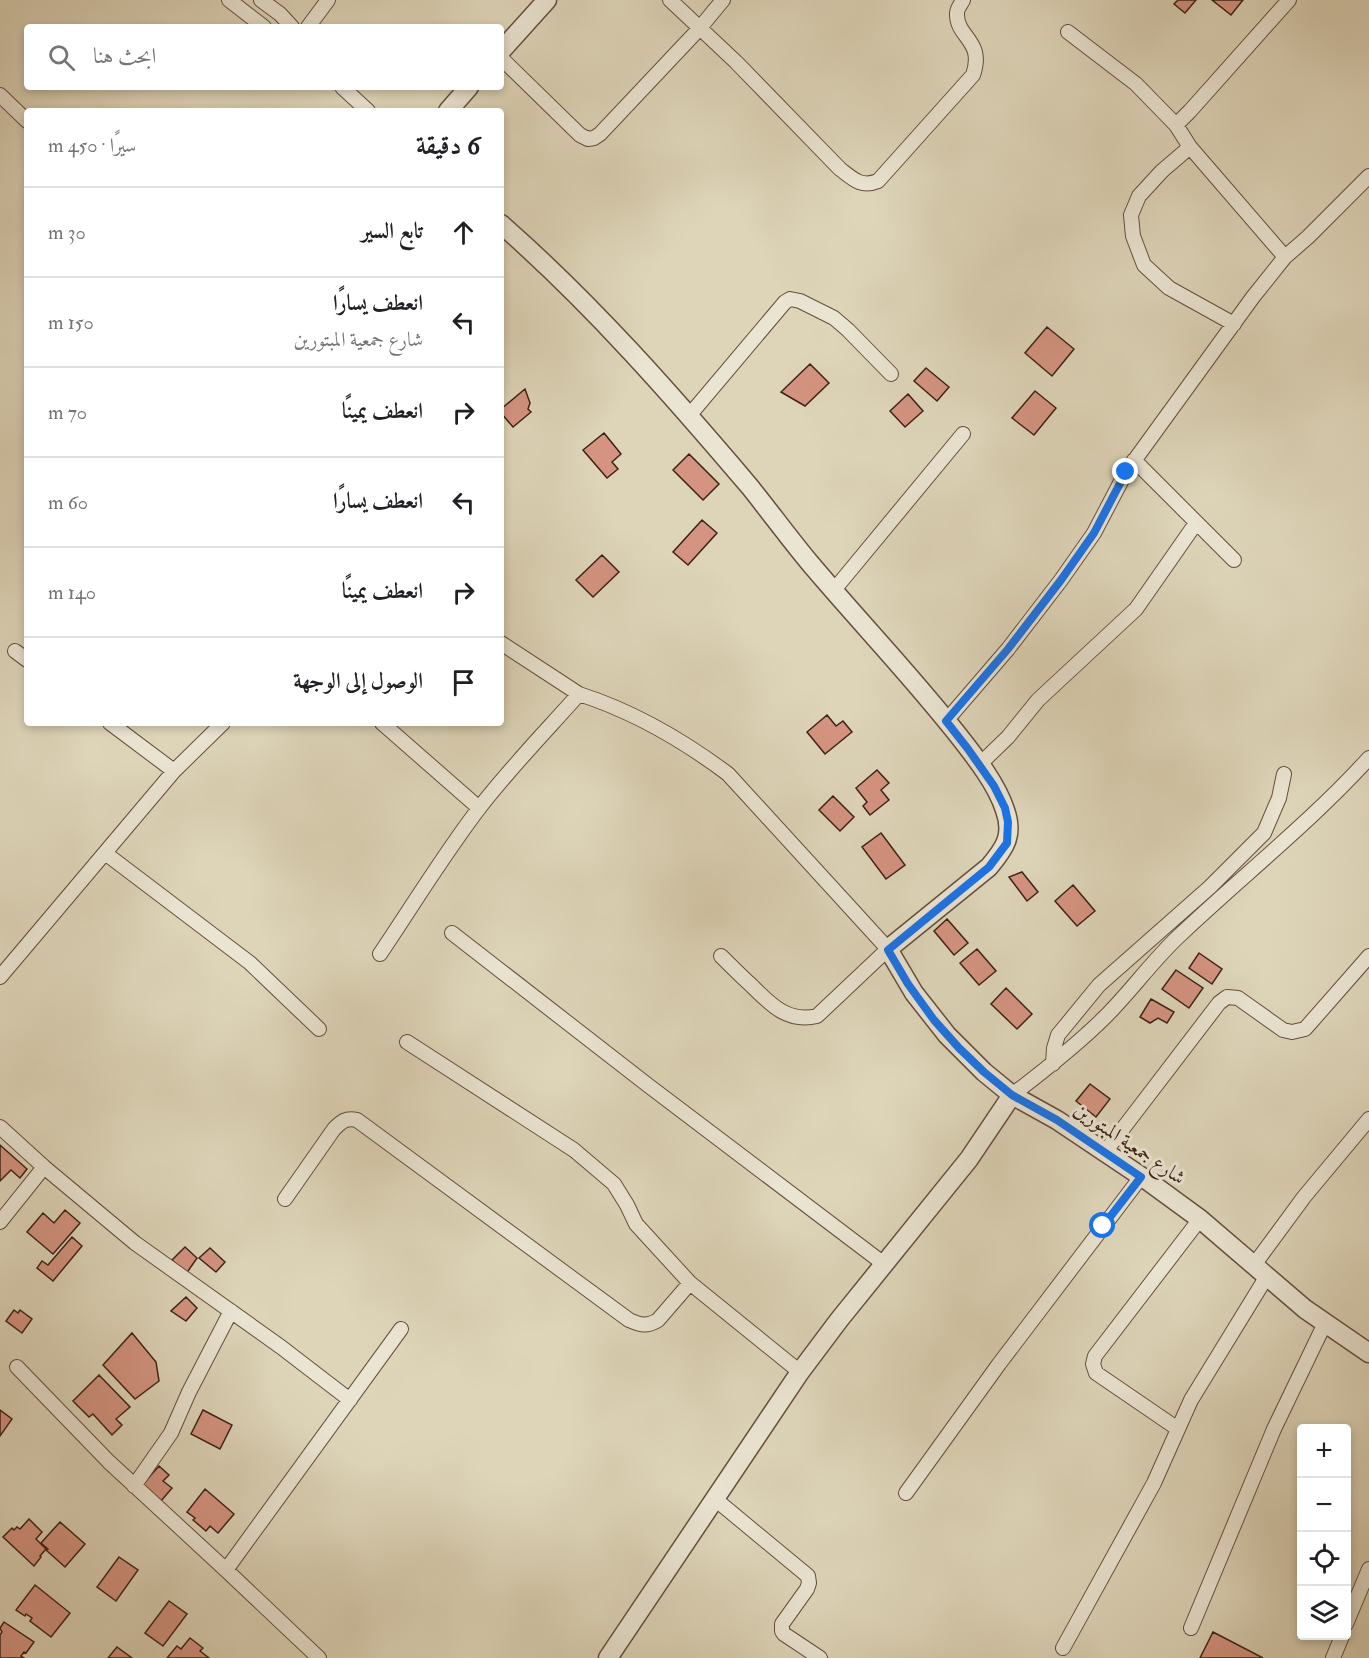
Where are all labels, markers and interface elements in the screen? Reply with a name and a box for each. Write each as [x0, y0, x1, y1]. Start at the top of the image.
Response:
search box [24, 24, 504, 90]
icon: search [45, 41, 78, 74]
text: ابحث هنا [93, 42, 156, 70]
text: 6 دقيقة [416, 130, 480, 162]
text: سيرًا · 450 m [48, 133, 136, 158]
icon: ahead [447, 216, 480, 249]
text: تابع السير [361, 217, 423, 245]
text: 30 m [48, 220, 86, 245]
text: انعطف يسارًا [333, 289, 423, 317]
icon: left [447, 306, 480, 339]
text: 150 m [48, 310, 94, 335]
text: شارع جمعية المبتورين [294, 327, 423, 352]
icon: right [447, 396, 480, 429]
text: انعطف يمينًا [342, 397, 423, 425]
text: 70 m [48, 400, 87, 425]
route end [1112, 458, 1138, 484]
icon: left [447, 486, 480, 519]
text: انعطف يسارًا [333, 487, 423, 515]
text: 60 m [48, 490, 88, 515]
icon: right [447, 576, 480, 609]
text: انعطف يمينًا [342, 577, 423, 605]
text: 140 m [48, 580, 96, 605]
icon: arrive [447, 666, 480, 699]
text: الوصول إلى الوجهة [293, 667, 423, 695]
street label: شارع جمعية المبتورين [1066, 1097, 1190, 1194]
route start [1089, 1212, 1115, 1238]
map controls [1297, 1424, 1351, 1640]
button: + [1297, 1424, 1351, 1478]
button: − [1297, 1478, 1351, 1532]
button: locate [1297, 1532, 1351, 1586]
button: layers [1297, 1586, 1351, 1640]

